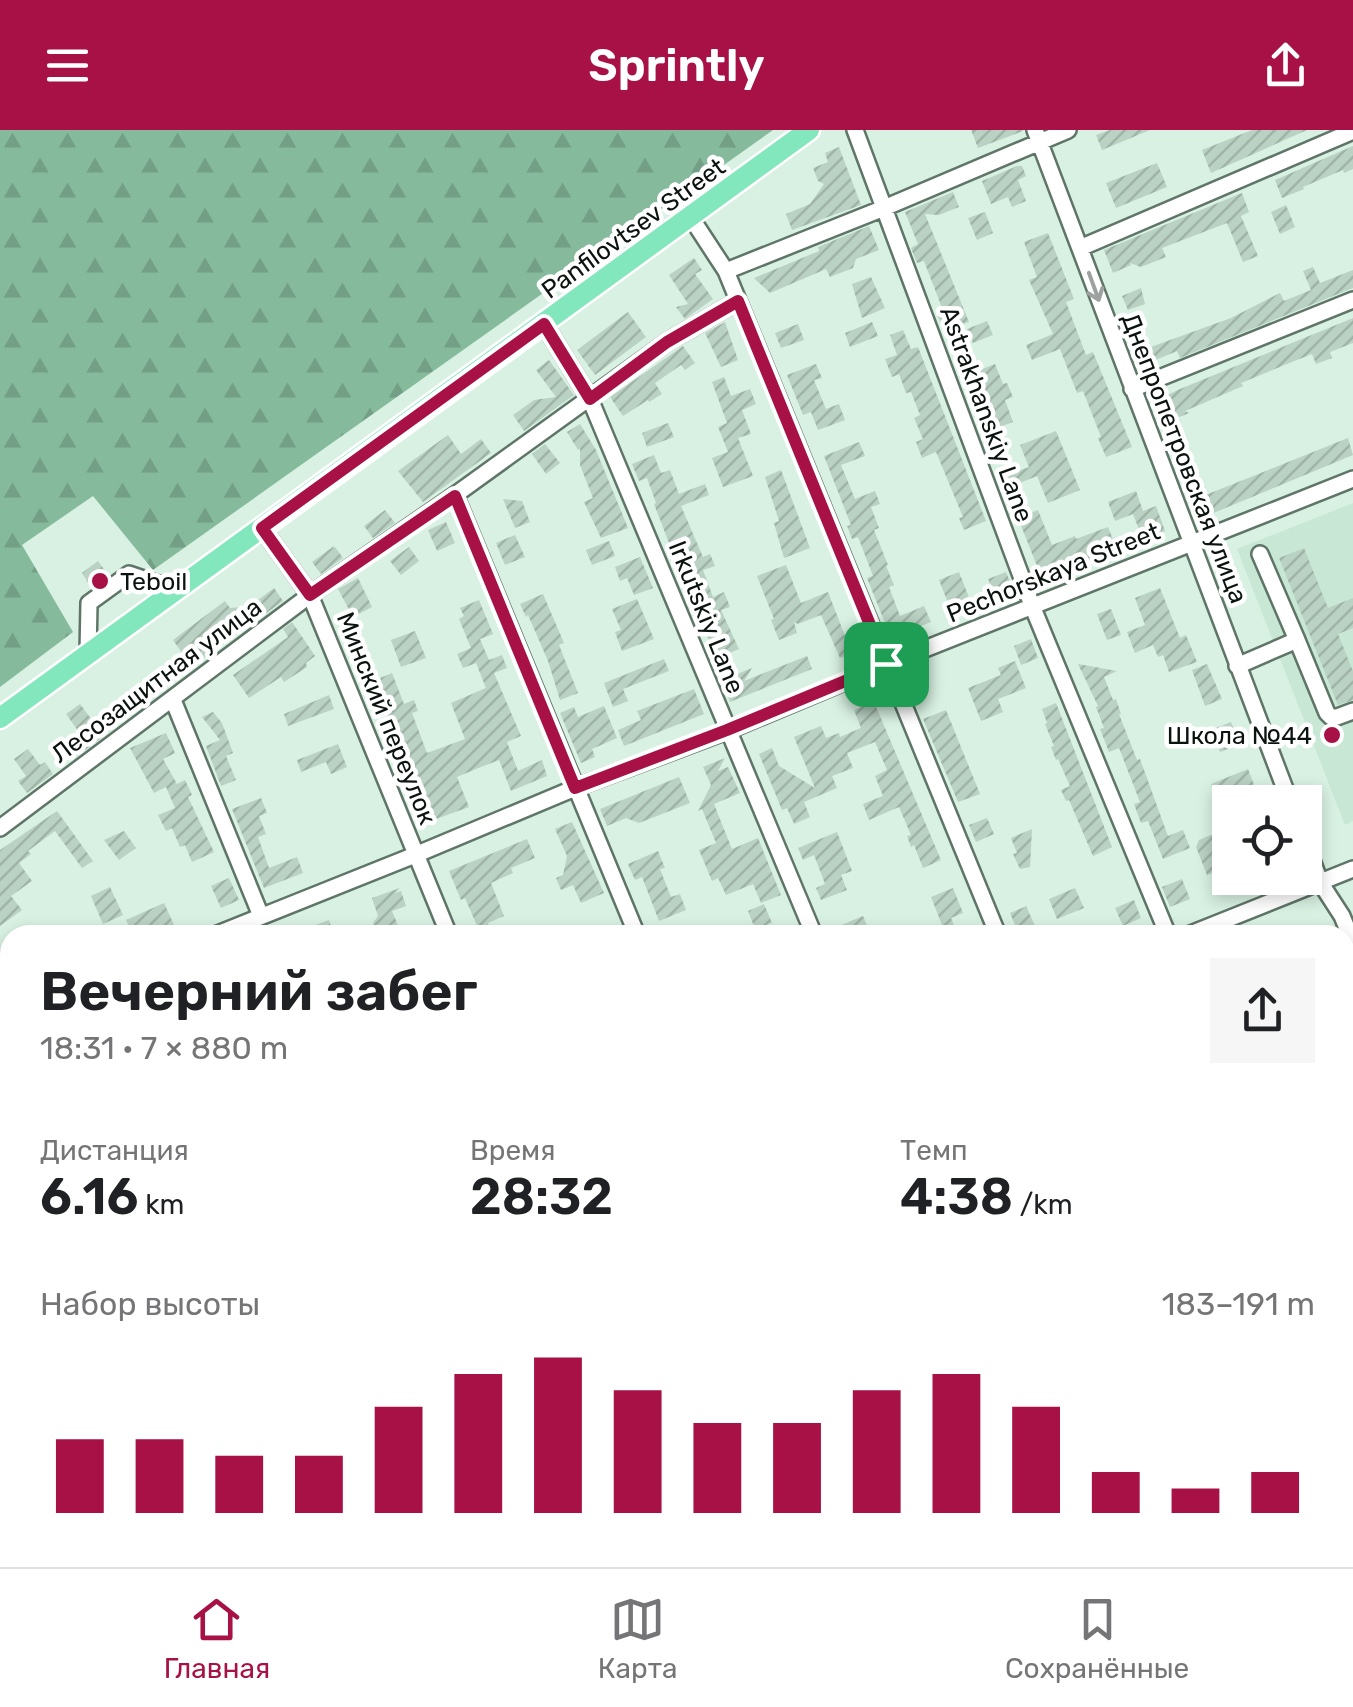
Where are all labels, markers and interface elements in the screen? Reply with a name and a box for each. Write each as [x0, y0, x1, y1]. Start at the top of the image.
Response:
icon: menu [40, 38, 95, 93]
icon: share [1258, 38, 1313, 93]
text: Sprintly [588, 39, 765, 92]
street label: Panfilovtsev Street [536, 152, 731, 305]
one-way arrow [1086, 270, 1104, 301]
street label: Astrakhanskiy Lane [934, 302, 1039, 526]
street label: Днепропетровская улица [1116, 309, 1253, 607]
street label: Pechorskaya Street [942, 516, 1164, 628]
street label: Irkutskiy Lane [663, 537, 750, 698]
place label: Teboil [120, 567, 187, 596]
marker: Teboil [89, 570, 111, 592]
street label: Лесозащитная улица [46, 592, 267, 769]
street label: Минский переулок [331, 608, 442, 829]
pin [844, 622, 929, 707]
icon: arrive [859, 637, 914, 692]
place label: Школа №44 [1167, 721, 1312, 750]
marker: Школа №44 [1321, 724, 1343, 746]
map controls [1212, 785, 1322, 895]
button: locate [1212, 785, 1322, 895]
button: share [1210, 958, 1315, 1063]
text: Вечерний забег [40, 959, 478, 1024]
text: 18:31 · 7 × 880 m [40, 1029, 288, 1067]
text: Дистанция [40, 1134, 189, 1167]
text: Время [470, 1134, 555, 1167]
text: Темп [900, 1134, 968, 1167]
text: 6.16 [40, 1167, 138, 1227]
text: 28:32 [470, 1167, 613, 1227]
text: 4:38 [900, 1167, 1013, 1227]
text: km [138, 1188, 184, 1221]
text: /km [1013, 1188, 1073, 1221]
text: Набор высоты [40, 1285, 260, 1323]
text: 183–191 m [1162, 1285, 1315, 1323]
tab: Главная [164, 1592, 270, 1685]
tab: Карта [598, 1592, 678, 1685]
tab: Сохранённые [1005, 1592, 1189, 1685]

